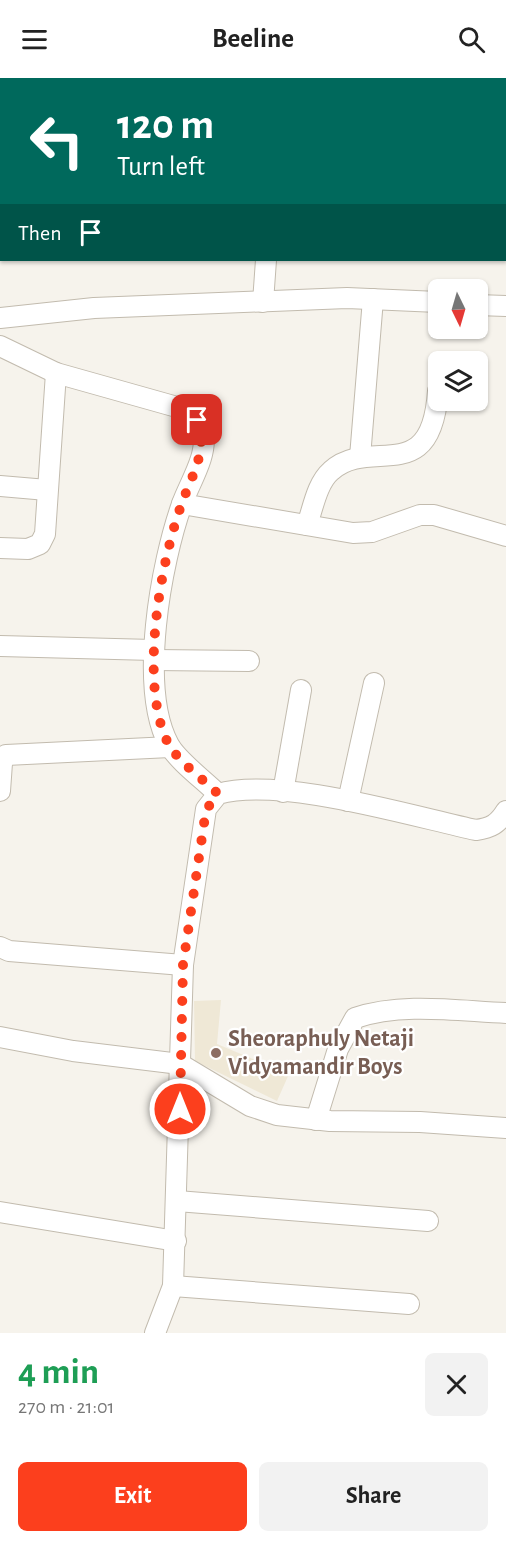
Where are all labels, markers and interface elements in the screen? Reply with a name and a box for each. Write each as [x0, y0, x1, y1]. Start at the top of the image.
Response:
icon: menu [18, 23, 51, 56]
icon: search [455, 23, 488, 56]
text: Beeline [212, 25, 294, 52]
icon: left [18, 102, 96, 180]
text: 120 m [117, 104, 214, 146]
text: Turn left [117, 153, 205, 180]
icon: arrive [74, 216, 107, 249]
text: Then [18, 222, 62, 244]
north arrow [428, 279, 488, 339]
map controls [428, 279, 488, 411]
button: layers [428, 351, 488, 411]
pin [171, 394, 222, 445]
icon: arrive [180, 403, 213, 436]
place label: Sheoraphuly Netaji Vidyamandir Boys [228, 1027, 414, 1079]
marker: Sheoraphuly Netaji Vidyamandir Boys [209, 1046, 223, 1060]
position arrow [148, 1077, 212, 1141]
button: close [425, 1353, 488, 1416]
text: 4 min [18, 1354, 99, 1390]
text: 270 m · 21:01 [18, 1397, 114, 1417]
button: Exit [18, 1462, 247, 1531]
button: Share [259, 1462, 488, 1531]

